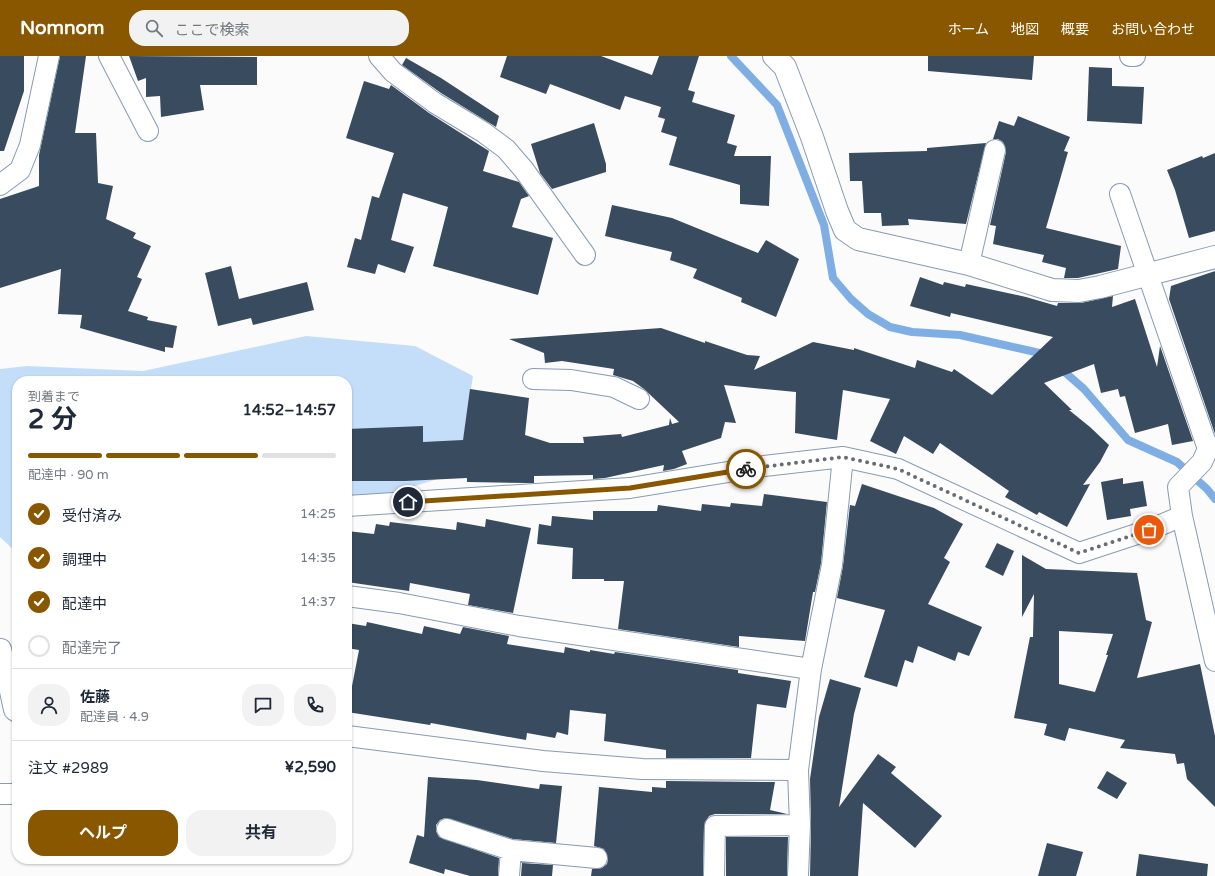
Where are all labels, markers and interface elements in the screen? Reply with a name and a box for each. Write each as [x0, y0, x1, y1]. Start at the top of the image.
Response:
search box [129, 10, 409, 46]
text: Nomnom [20, 17, 105, 39]
icon: search [143, 17, 165, 39]
text: ここで検索 [175, 21, 250, 39]
text: ホーム [947, 21, 989, 38]
text: 地図 [1011, 21, 1039, 38]
text: 概要 [1061, 21, 1089, 38]
text: お問い合わせ [1111, 21, 1195, 38]
text: 到着まで [28, 389, 80, 405]
text: 14:52–14:57 [243, 401, 336, 419]
text: 2 分 [28, 404, 77, 435]
courier [726, 449, 766, 489]
icon: bike [735, 458, 757, 480]
text: 配達中 · 90 m [28, 467, 109, 483]
pin [391, 485, 425, 519]
icon: home [397, 491, 419, 513]
icon: check [28, 503, 50, 525]
text: 14:25 [300, 506, 336, 522]
text: 受付済み [62, 507, 122, 525]
pin [1132, 513, 1166, 547]
icon: bag [1138, 519, 1160, 541]
icon: check [28, 547, 50, 569]
text: 14:35 [300, 550, 336, 566]
text: 調理中 [62, 551, 107, 569]
icon: check [28, 591, 50, 613]
text: 14:37 [300, 594, 336, 610]
text: 配達中 [62, 595, 107, 613]
text: 配達完了 [62, 639, 122, 657]
button: person [28, 684, 70, 726]
button: chat [242, 684, 284, 726]
button: phone [294, 684, 336, 726]
text: 佐藤 [80, 688, 110, 706]
text: 配達員 · 4.9 [80, 709, 149, 725]
text: ¥2,590 [285, 758, 336, 776]
text: 注文 #2989 [28, 759, 109, 777]
button: ヘルプ [28, 810, 178, 856]
button: 共有 [186, 810, 336, 856]

